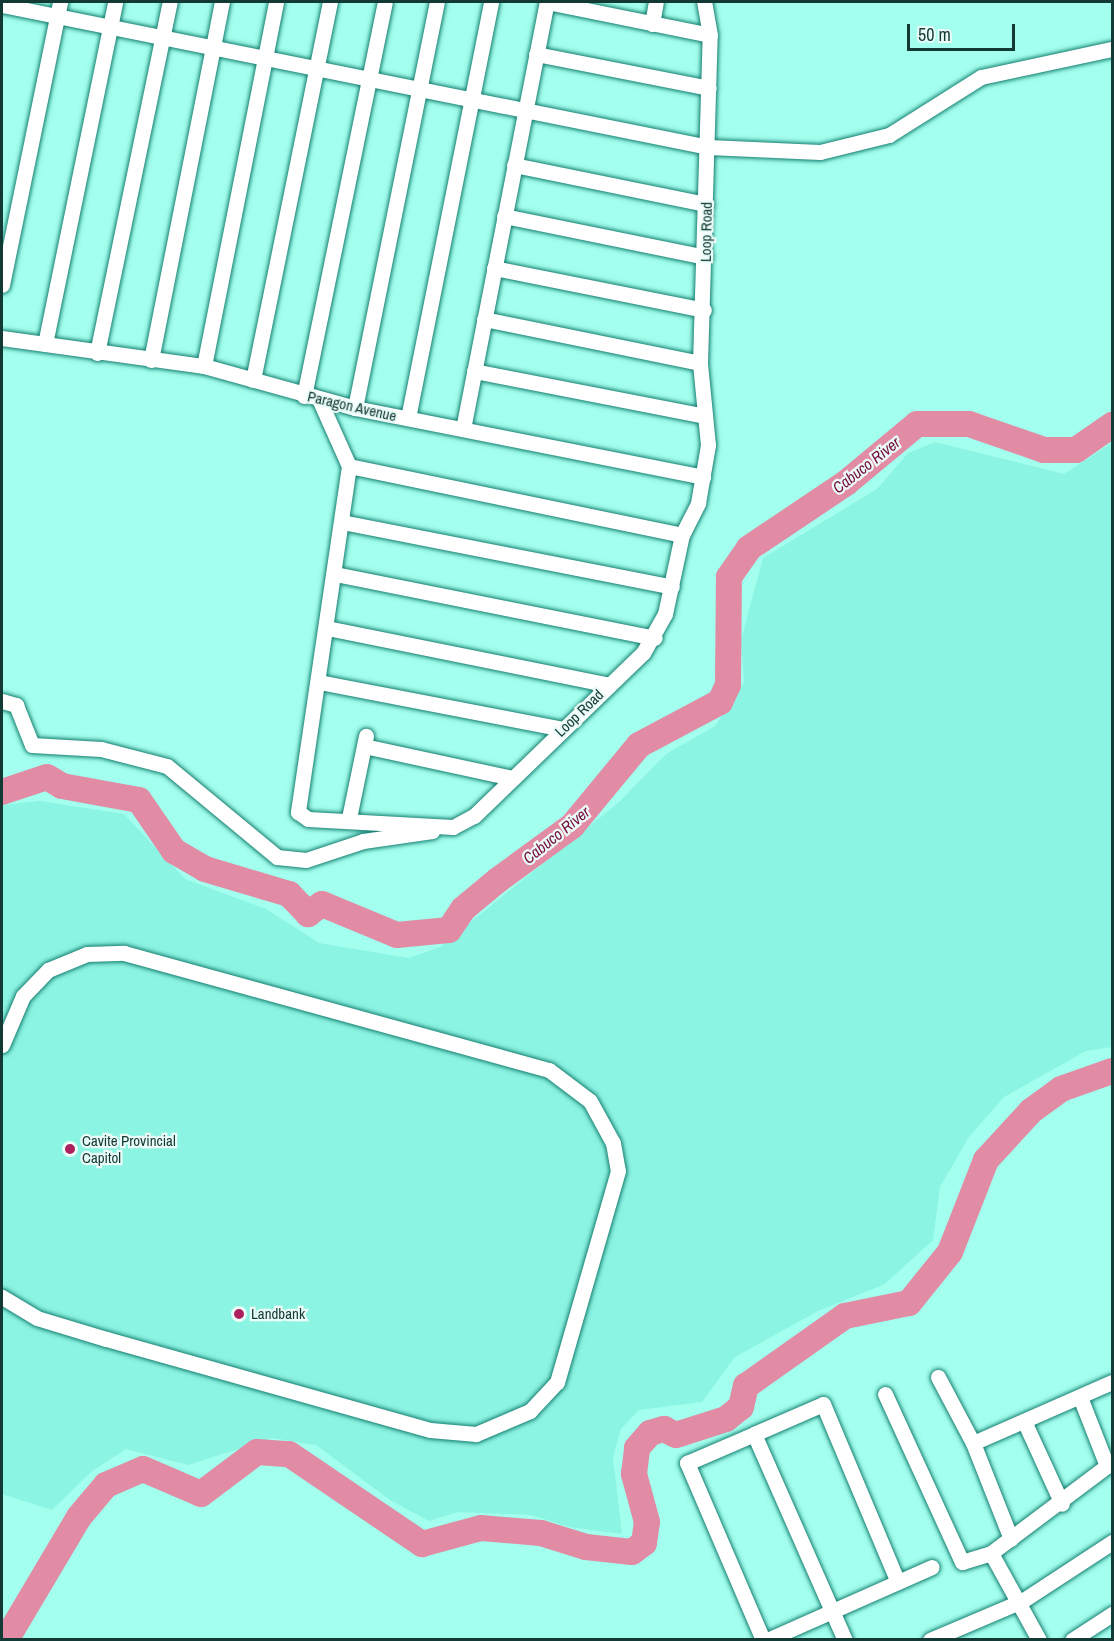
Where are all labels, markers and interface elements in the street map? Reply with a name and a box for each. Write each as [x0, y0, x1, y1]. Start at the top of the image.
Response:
scale bar [910, 12, 1018, 50]
text: 50 m [918, 22, 951, 47]
street label: Loop Road [696, 202, 716, 262]
street label: Paragon Avenue [305, 387, 399, 425]
water label: Cabuco River [828, 433, 904, 497]
street label: Loop Road [551, 686, 607, 740]
water label: Cabuco River [519, 802, 593, 868]
place label: Cavite Provincial Capitol [82, 1131, 176, 1166]
marker: Cavite Provincial Capitol [63, 1142, 77, 1156]
place label: Landbank [251, 1305, 305, 1323]
marker: Landbank [232, 1307, 246, 1321]

